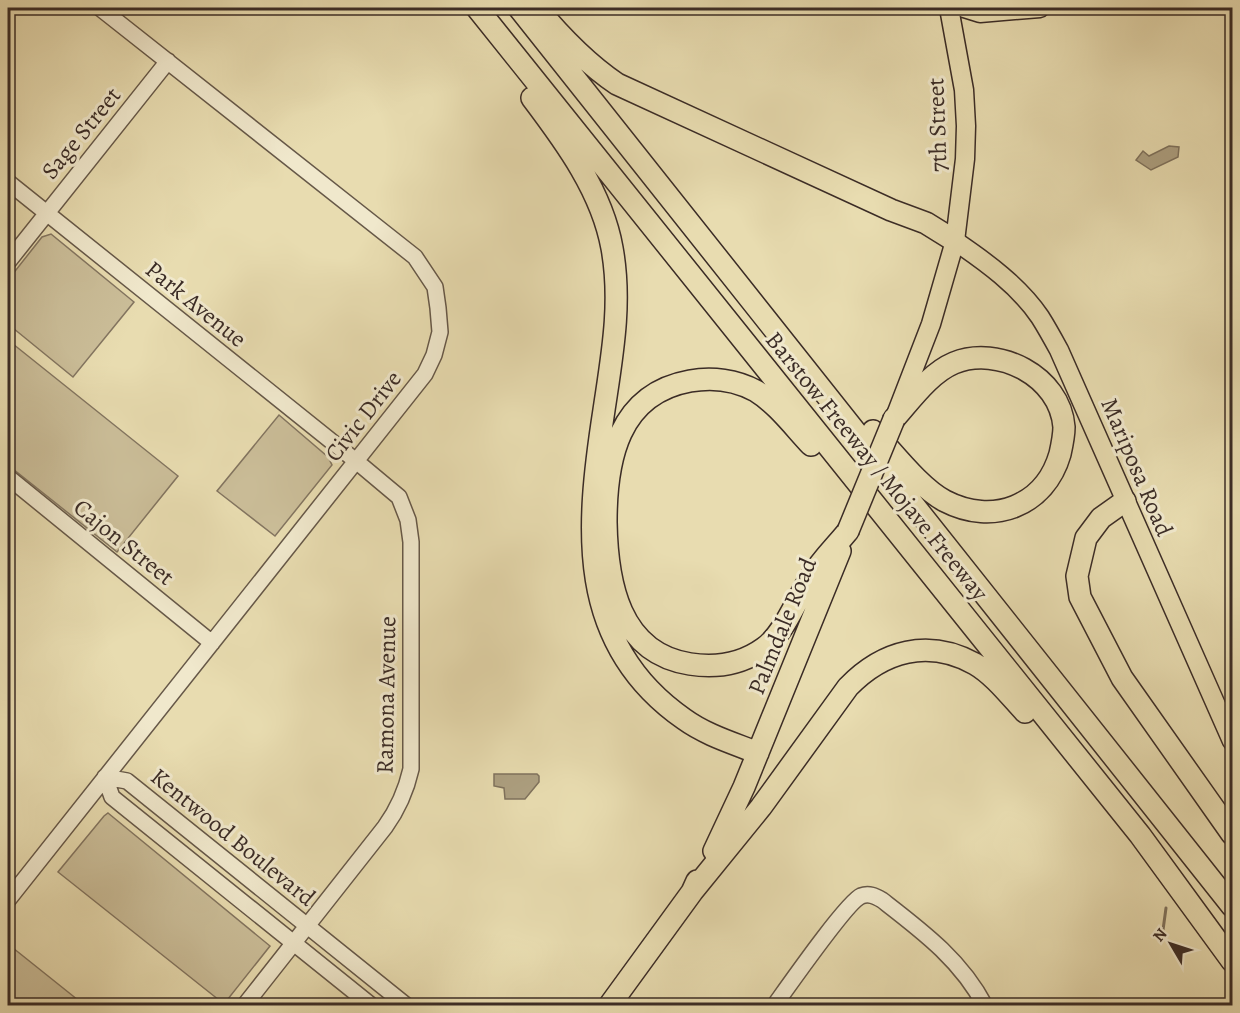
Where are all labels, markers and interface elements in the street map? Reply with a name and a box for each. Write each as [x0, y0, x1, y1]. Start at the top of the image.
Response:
street label: 7th Street [919, 77, 955, 173]
street label: Sage Street [34, 80, 128, 186]
street label: Park Avenue [139, 253, 253, 355]
street label: Barstow Freeway / Mojave Freeway [758, 325, 996, 608]
street label: Civic Drive [317, 364, 409, 468]
street label: Mariposa Road [1093, 393, 1181, 541]
street label: Cajon Street [67, 491, 181, 593]
street label: Palmdale Road [740, 553, 824, 699]
street label: Ramona Avenue [369, 616, 403, 774]
street label: Kentwood Boulevard [144, 761, 322, 913]
north arrow [1141, 914, 1201, 974]
text: N [1148, 923, 1173, 947]

